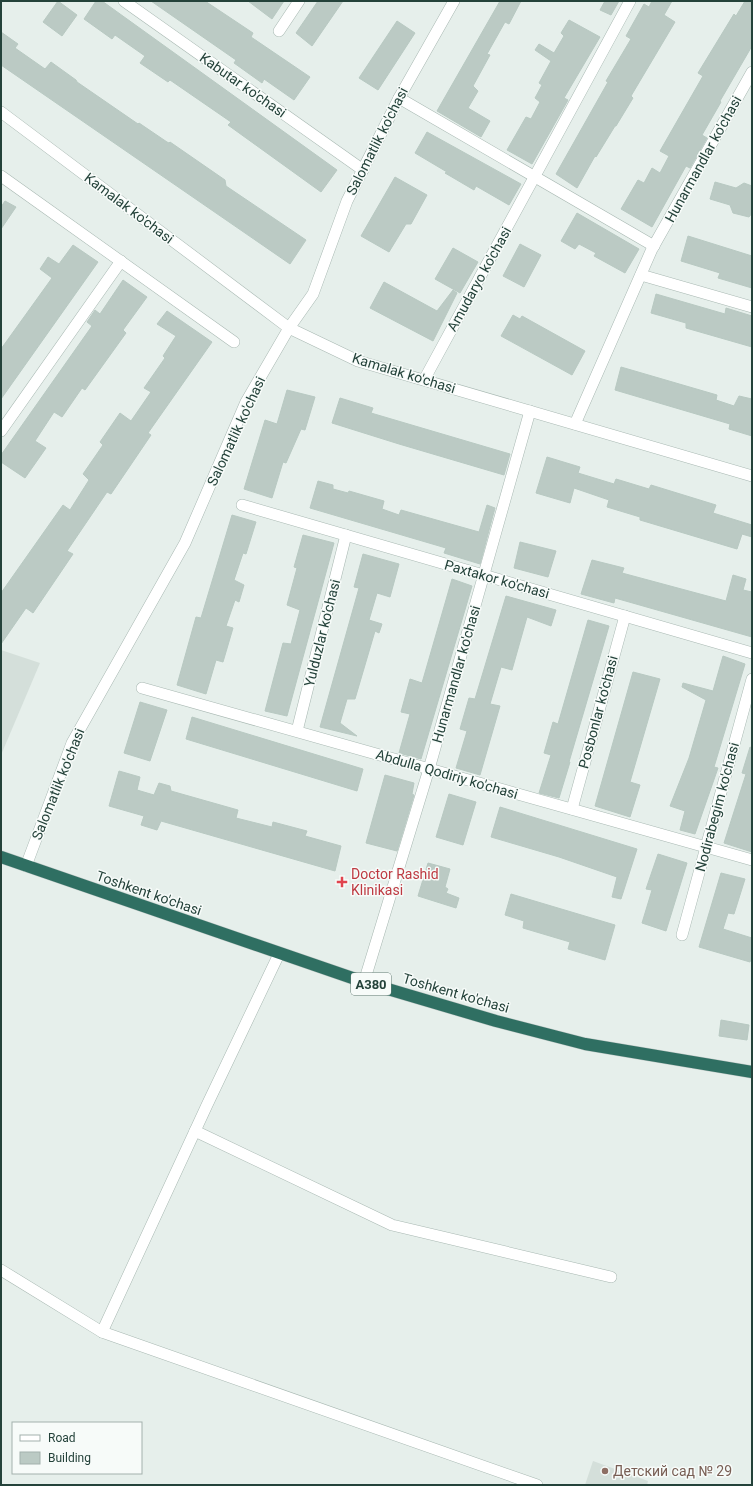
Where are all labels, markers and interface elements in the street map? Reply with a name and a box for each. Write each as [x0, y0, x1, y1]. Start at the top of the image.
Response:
street label: Kabutar ko'chasi [197, 49, 289, 121]
street label: Salomatlik ko'chasi [343, 85, 411, 197]
street label: Hunarmandlar ko'chasi [662, 93, 744, 225]
street label: Kamalak ko'chasi [81, 169, 177, 247]
street label: Amudaryo ko'chasi [444, 224, 514, 334]
street label: Kamalak ko'chasi [350, 350, 458, 396]
street label: Salomatlik ko'chasi [204, 374, 268, 488]
street label: Paxtakor ko'chasi [443, 556, 551, 602]
street label: Yulduzlar ko'chasi [301, 577, 343, 689]
street label: Hunarmandlar ko'chasi [429, 604, 483, 744]
street label: Posbonlar ko'chasi [575, 654, 621, 770]
street label: Salomatlik ko'chasi [28, 726, 88, 842]
street label: Nodirabegim ko'chasi [692, 741, 742, 873]
street label: Abdulla Qodiriy ko'chasi [374, 746, 520, 802]
place label: Doctor Rashid Klinikasi [351, 866, 439, 898]
street label: Toshkent ko'chasi [94, 867, 204, 919]
marker: Doctor Rashid Klinikasi [336, 876, 348, 888]
street label: Toshkent ko'chasi [401, 970, 511, 1016]
road number: A380 [351, 973, 391, 995]
legend [12, 1422, 142, 1474]
text: Road [48, 1431, 76, 1445]
text: Building [48, 1451, 91, 1465]
place label: Детский сад № 29 [613, 1463, 732, 1479]
marker: Детский сад № 29 [600, 1466, 610, 1476]

